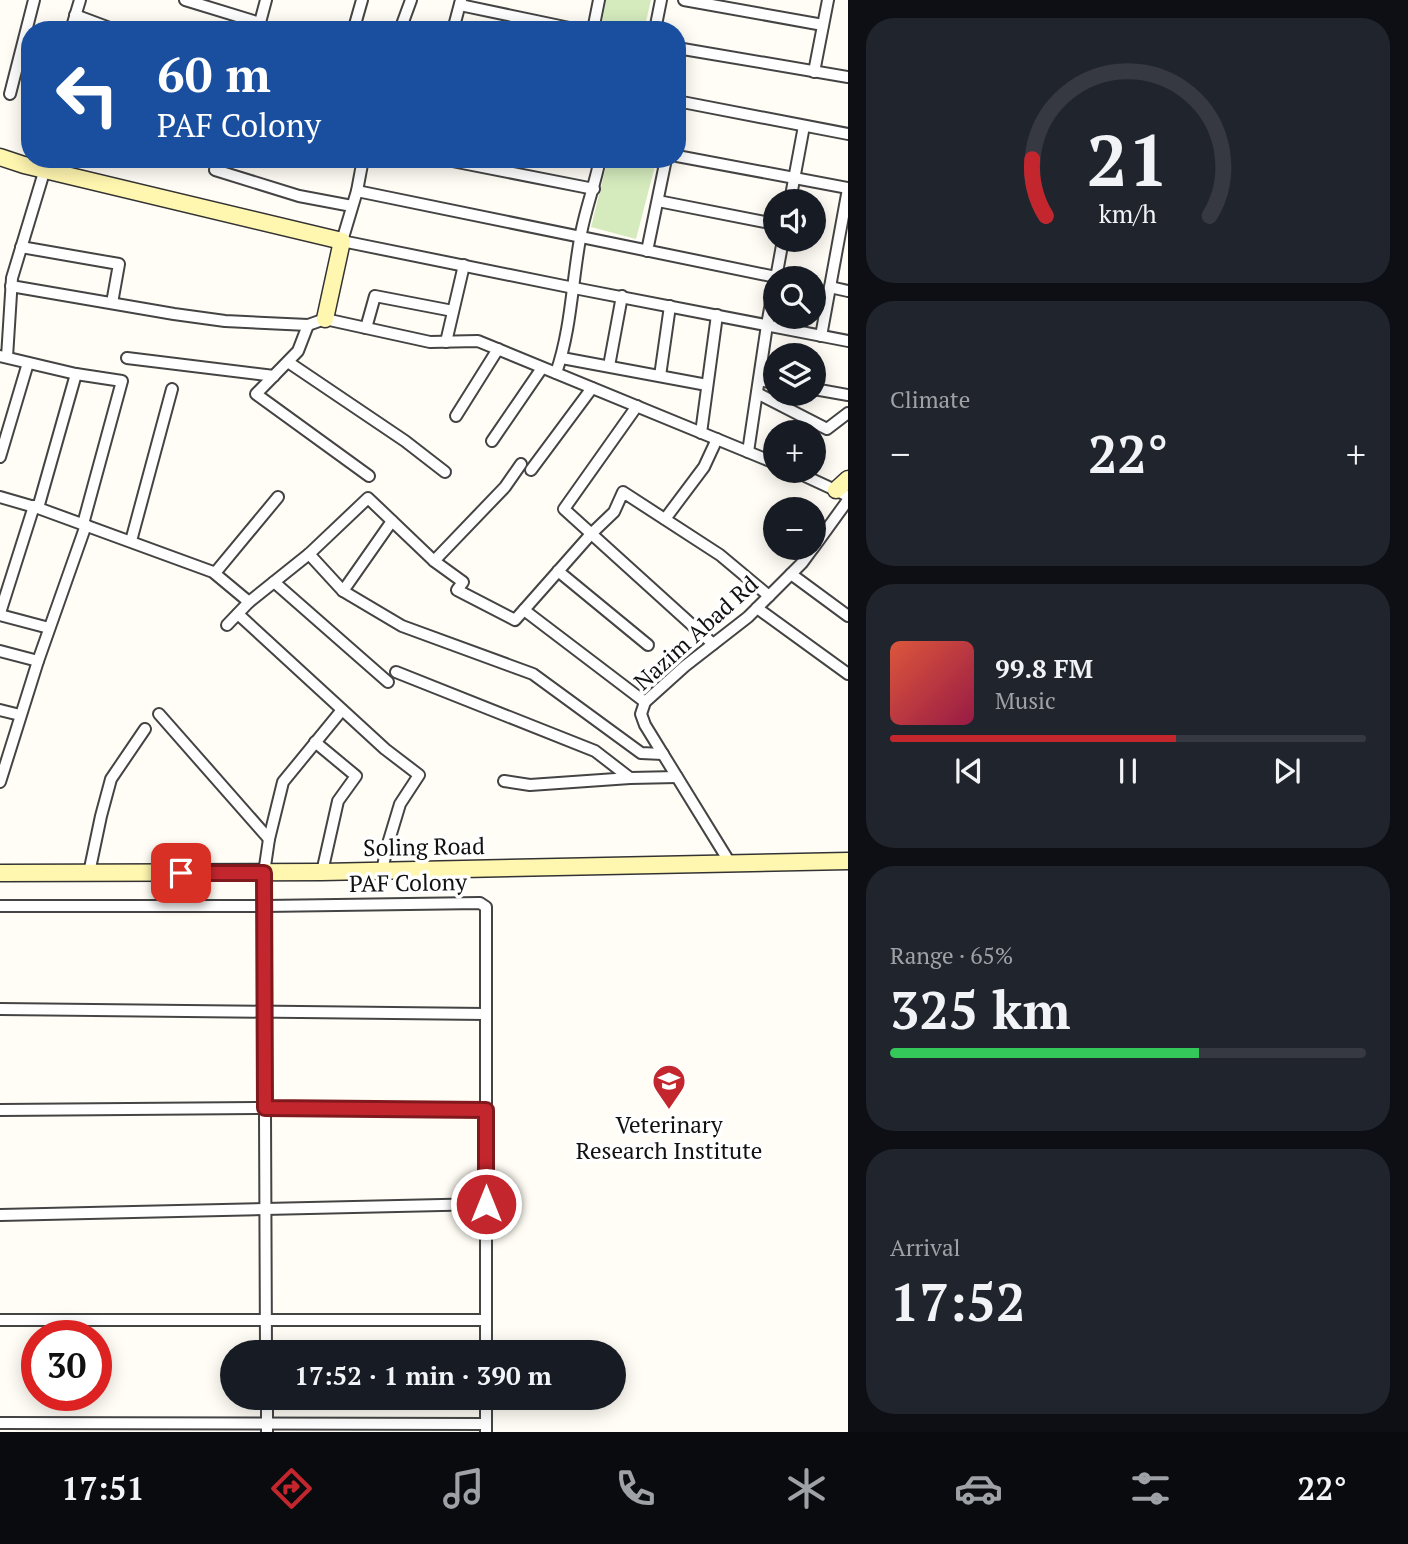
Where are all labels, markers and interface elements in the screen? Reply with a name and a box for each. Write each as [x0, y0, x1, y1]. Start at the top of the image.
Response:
text: 60 m [157, 41, 271, 106]
icon: left [42, 49, 133, 140]
text: PAF Colony [157, 104, 321, 146]
text: 21 [1087, 111, 1169, 208]
map controls [763, 189, 826, 560]
button: sound [763, 189, 826, 252]
text: km/h [1099, 197, 1157, 230]
button: search [763, 266, 826, 329]
button: layers [763, 343, 826, 406]
text: Climate [890, 384, 970, 415]
text: 22° [1088, 419, 1168, 488]
button: + [763, 420, 826, 483]
text: − [890, 429, 910, 479]
text: + [1346, 429, 1366, 479]
button: − [763, 497, 826, 560]
street label: Nazim Abad Rd [627, 568, 765, 697]
text: 99.8 FM [995, 651, 1093, 685]
text: Music [995, 685, 1056, 716]
icon: previous [950, 752, 988, 790]
icon: pause [1109, 752, 1147, 790]
icon: next [1268, 752, 1306, 790]
street label: Soling Road [363, 830, 485, 863]
pin [151, 843, 211, 903]
icon: arrive [162, 854, 200, 892]
street label: PAF Colony [349, 866, 467, 899]
text: Range · 65% [890, 940, 1013, 971]
text: 325 km [890, 975, 1071, 1044]
school or university icon: Veterinary Research Institute [650, 1062, 688, 1111]
place label: Veterinary Research Institute [576, 1109, 762, 1166]
position arrow [449, 1167, 523, 1241]
text: Arrival [890, 1232, 961, 1263]
text: 17:52 [890, 1267, 1025, 1336]
speed limit sign: 30 [21, 1320, 112, 1411]
text: 17:52 · 1 min · 390 m [294, 1358, 552, 1392]
icon: directions [267, 1464, 316, 1513]
icon: music [439, 1464, 488, 1513]
icon: phone [611, 1464, 660, 1513]
icon: climate [782, 1464, 831, 1513]
icon: car [954, 1464, 1003, 1513]
icon: filters [1126, 1464, 1175, 1513]
text: 17:51 [61, 1467, 145, 1509]
text: 22° [1297, 1467, 1347, 1509]

